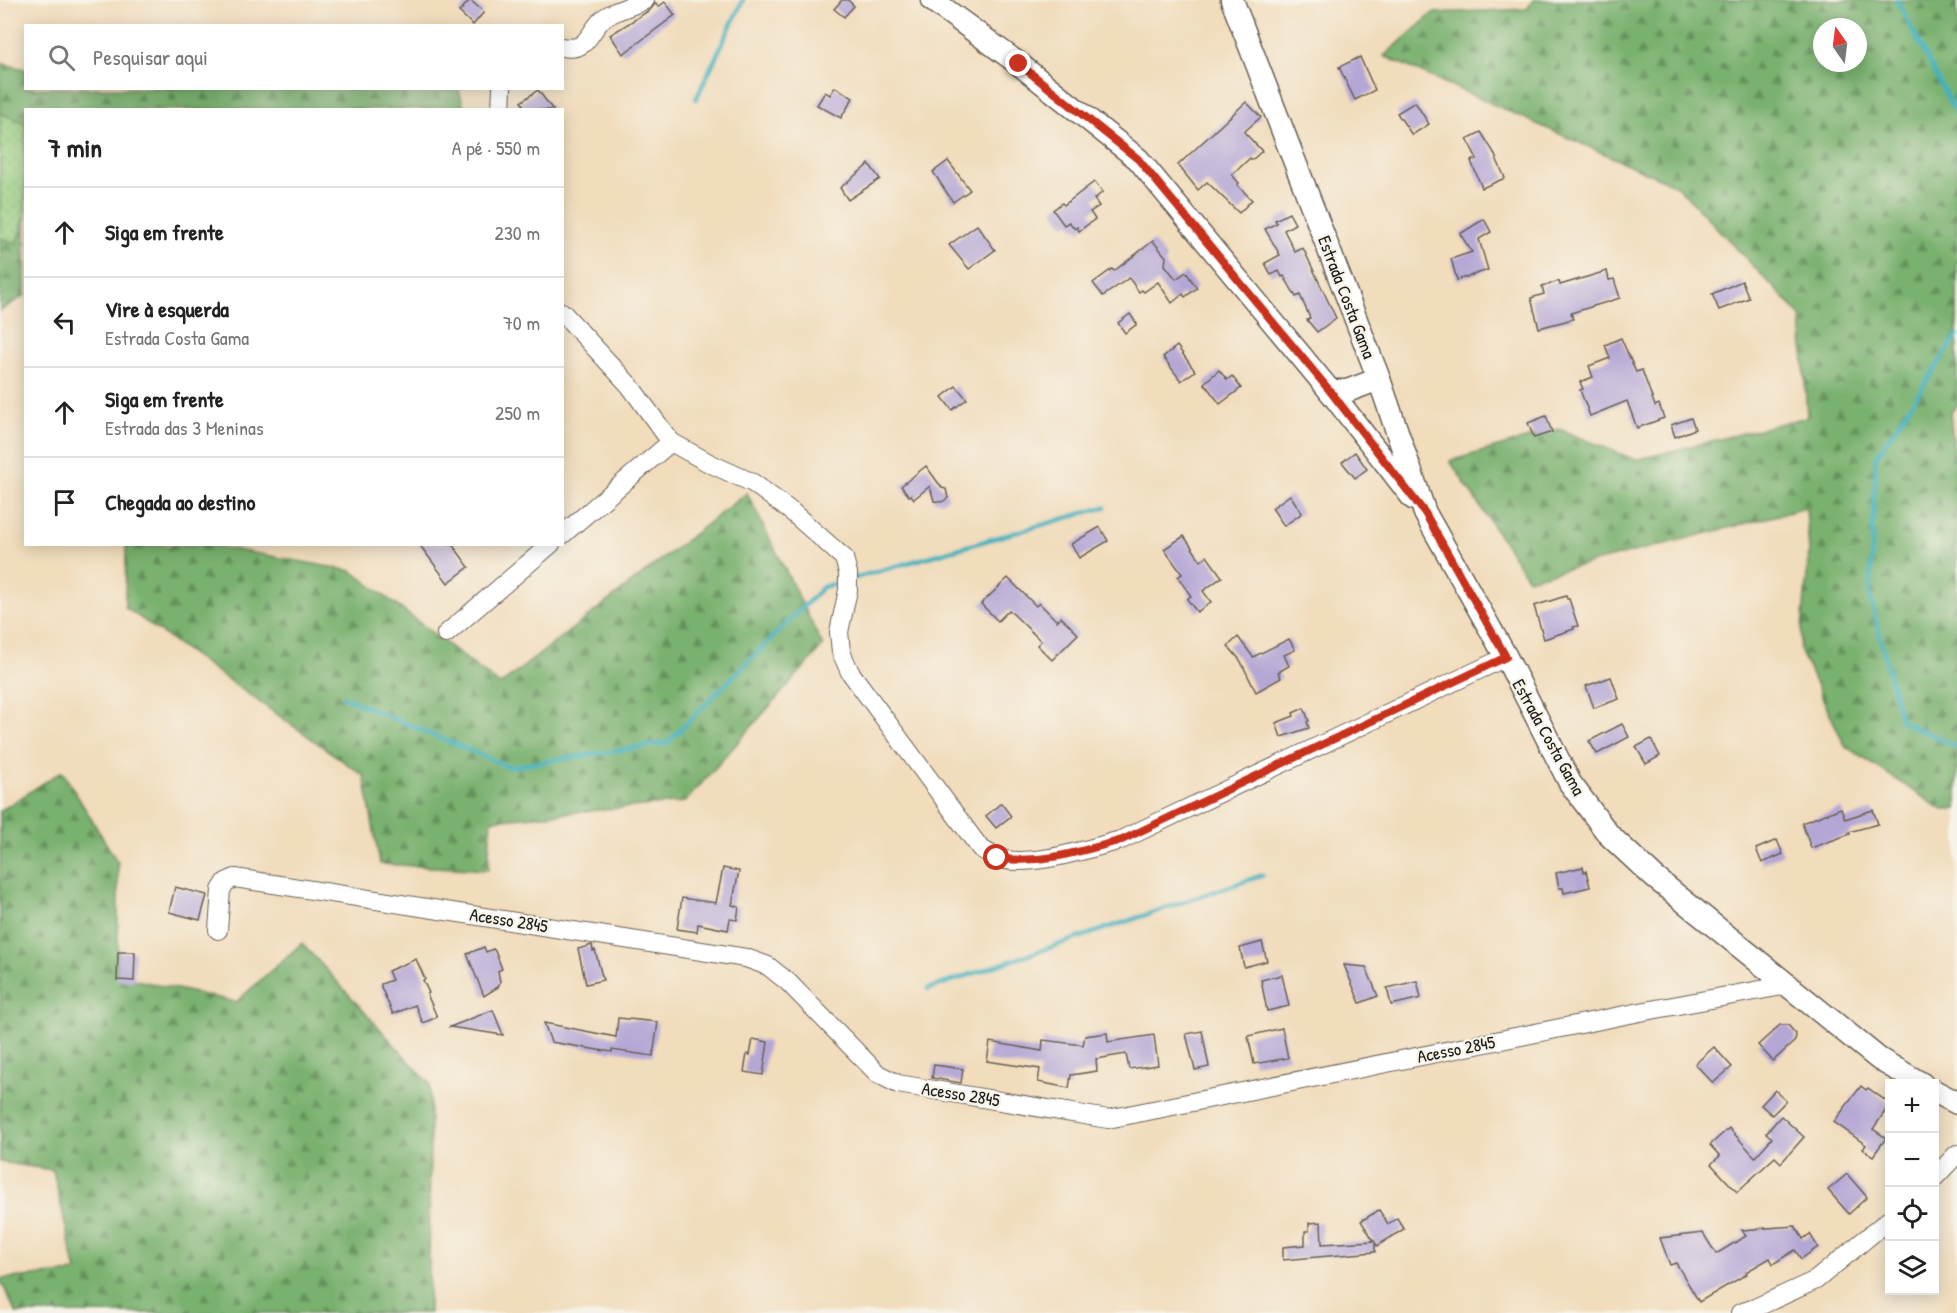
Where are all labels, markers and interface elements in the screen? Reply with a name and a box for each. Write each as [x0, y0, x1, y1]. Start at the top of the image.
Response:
north arrow [1813, 18, 1867, 72]
search box [24, 24, 564, 90]
icon: search [45, 41, 78, 74]
text: Pesquisar aqui [93, 42, 208, 72]
route end [1005, 50, 1031, 76]
text: 7 min [48, 130, 102, 165]
text: A pé · 550 m [452, 134, 540, 161]
icon: ahead [48, 216, 81, 249]
text: Siga em frente [105, 217, 224, 247]
text: 230 m [495, 219, 540, 246]
street label: Estrada Costa Gama [1312, 232, 1382, 362]
text: Vire à esquerda [105, 294, 229, 324]
icon: left [48, 306, 81, 339]
text: 70 m [503, 309, 540, 336]
text: Estrada Costa Gama [105, 324, 249, 351]
text: Siga em frente [105, 384, 224, 414]
icon: ahead [48, 396, 81, 429]
text: 250 m [495, 399, 540, 426]
text: Estrada das 3 Meninas [105, 414, 264, 441]
icon: arrive [48, 486, 81, 519]
text: Chegada ao destino [105, 487, 255, 517]
street label: Estrada Costa Gama [1507, 674, 1591, 800]
route start [983, 844, 1009, 870]
street label: Acesso 2845 [468, 901, 550, 939]
street label: Acesso 2845 [1415, 1029, 1497, 1069]
street label: Acesso 2845 [920, 1075, 1002, 1113]
map controls [1885, 1079, 1939, 1295]
button: + [1885, 1079, 1939, 1133]
button: − [1885, 1133, 1939, 1187]
button: locate [1885, 1187, 1939, 1241]
button: layers [1885, 1241, 1939, 1295]

